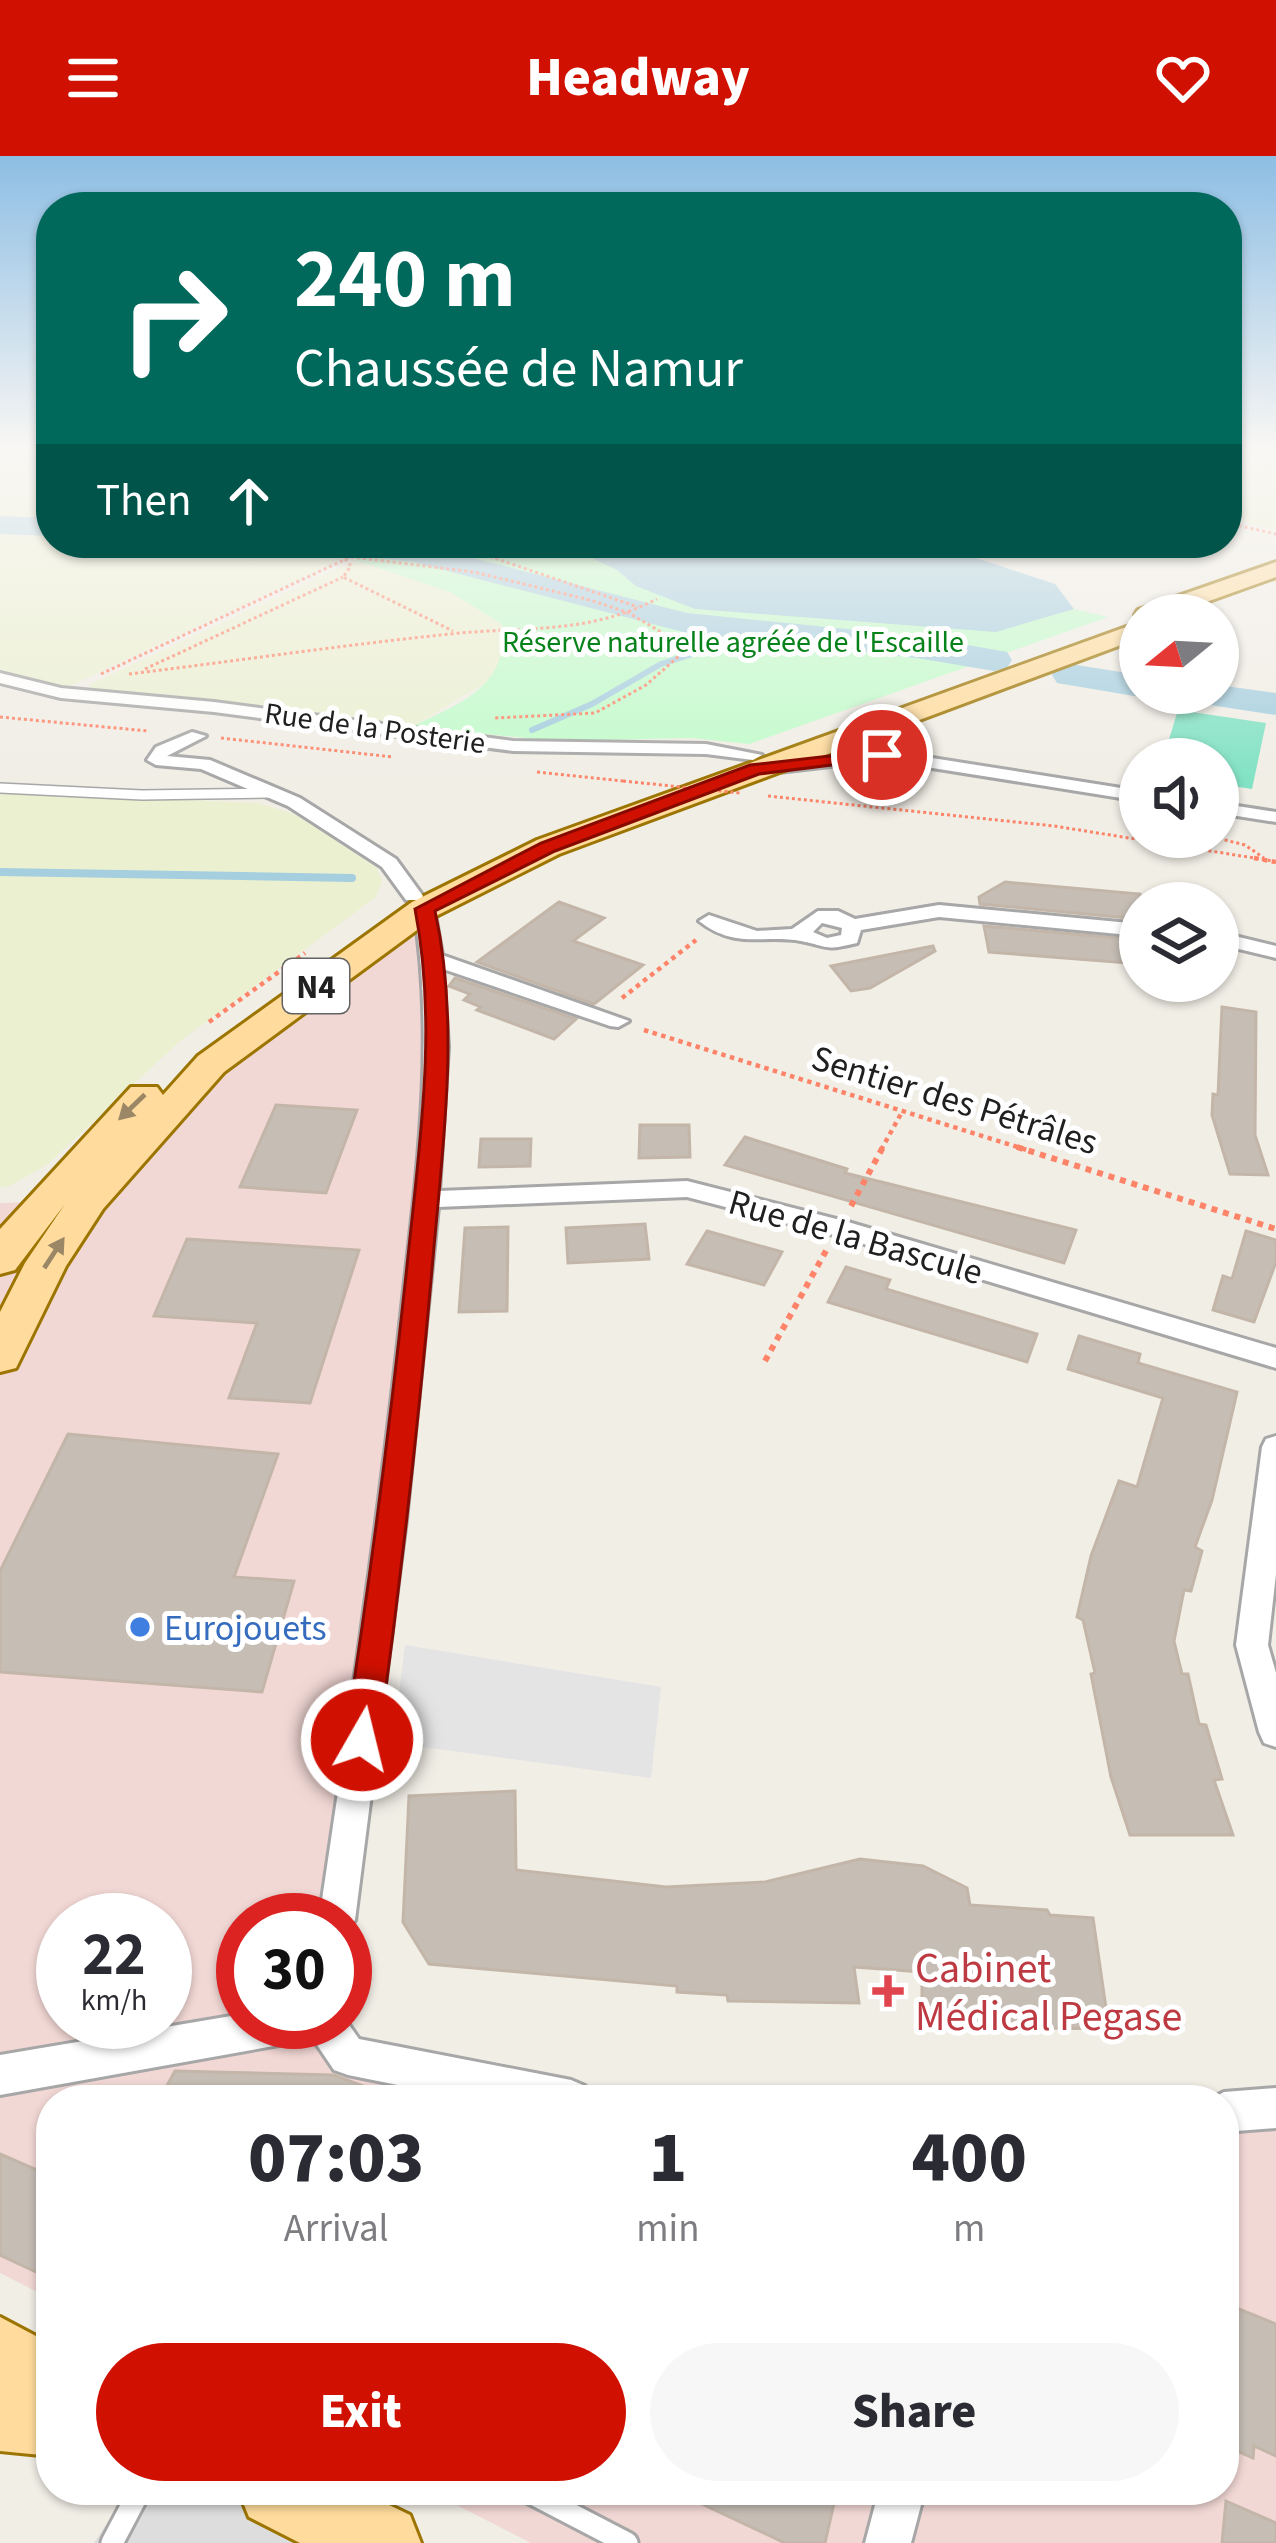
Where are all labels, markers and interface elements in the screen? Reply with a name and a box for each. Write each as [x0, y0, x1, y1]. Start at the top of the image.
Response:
text: Headway [526, 40, 750, 117]
icon: menu [60, 45, 126, 111]
icon: heart [1150, 45, 1216, 111]
text: 240 m [294, 220, 516, 340]
icon: right [96, 240, 252, 396]
text: Chaussée de Namur [294, 331, 743, 408]
icon: ahead [216, 468, 282, 534]
text: Then [96, 469, 192, 533]
north arrow [1119, 594, 1239, 714]
map controls [1119, 594, 1239, 1002]
park label: Réserve naturelle agréée de l'Escaille [502, 621, 964, 664]
street label: Rue de la Posterie [262, 692, 488, 765]
pin [831, 704, 933, 806]
icon: arrive [849, 722, 915, 788]
button: sound [1119, 738, 1239, 858]
button: layers [1119, 882, 1239, 1002]
road number: N4 [283, 959, 349, 1013]
street label: Sentier des Pétrâles [805, 1033, 1104, 1168]
one-way arrow [118, 1092, 147, 1120]
street label: Rue de la Bascule [723, 1177, 989, 1298]
one-way arrow [42, 1236, 64, 1269]
place label: Eurojouets [164, 1603, 327, 1654]
marker: Eurojouets [127, 1614, 153, 1640]
position arrow [299, 1677, 425, 1803]
speed limit sign: 30 [216, 1893, 372, 2049]
text: 22 [82, 1913, 146, 1998]
place label: Cabinet Médical Pegase [915, 1939, 1182, 2047]
marker: Cabinet Médical Pegase [872, 1975, 904, 2007]
text: km/h [81, 1979, 147, 2022]
text: 07:03 [248, 2107, 424, 2210]
text: 1 [649, 2107, 687, 2210]
text: 400 [912, 2107, 1027, 2210]
text: Arrival [284, 2201, 389, 2257]
text: min [636, 2201, 700, 2257]
text: m [953, 2201, 985, 2257]
button: Exit [96, 2343, 626, 2481]
button: Share [650, 2343, 1179, 2481]

